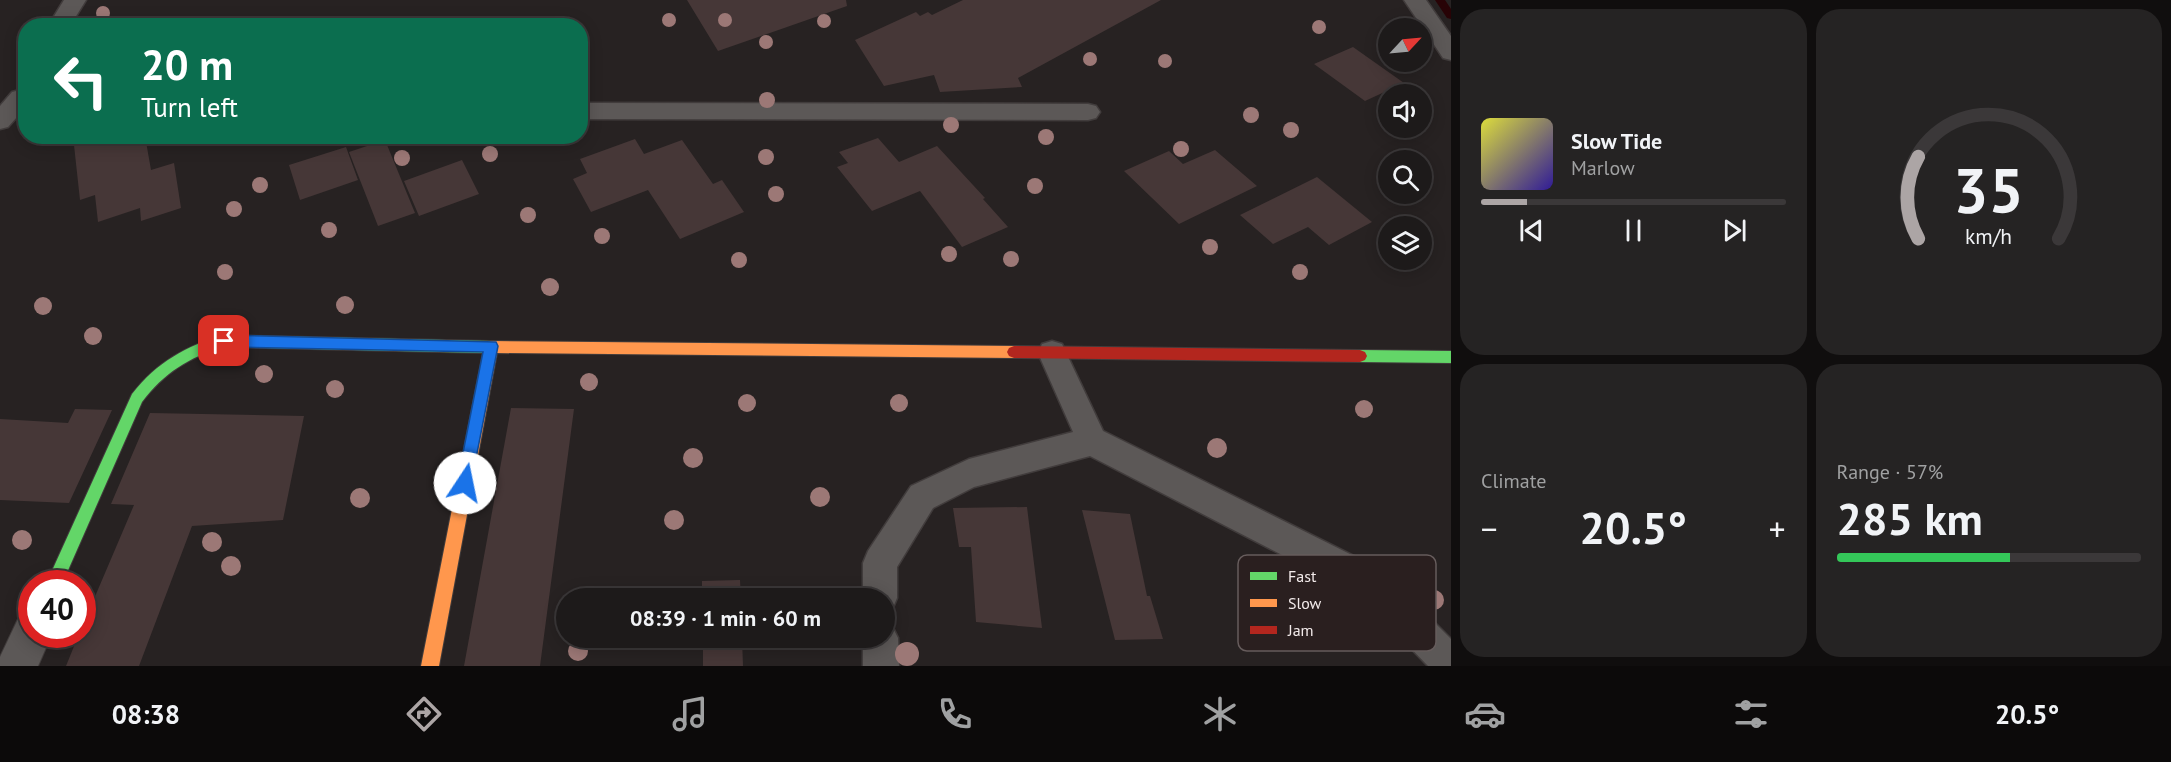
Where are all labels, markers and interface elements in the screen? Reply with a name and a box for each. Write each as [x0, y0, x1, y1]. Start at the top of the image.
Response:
north arrow [1378, 18, 1432, 72]
map controls [1378, 18, 1432, 270]
text: 20 m [141, 37, 233, 92]
icon: left [42, 42, 120, 120]
button: sound [1378, 84, 1432, 138]
text: Turn left [141, 90, 238, 124]
text: Slow Tide [1571, 127, 1662, 155]
text: 35 [1953, 149, 2024, 230]
button: search [1378, 150, 1432, 204]
text: Marlow [1571, 155, 1635, 181]
icon: previous [1515, 214, 1548, 247]
icon: pause [1617, 214, 1650, 247]
icon: next [1718, 214, 1751, 247]
button: layers [1378, 216, 1432, 270]
text: km/h [1965, 223, 2012, 251]
pin [198, 315, 249, 366]
icon: arrive [207, 324, 240, 357]
position arrow [433, 451, 497, 515]
text: Range · 57% [1837, 459, 1943, 485]
text: Climate [1481, 468, 1547, 494]
text: 285 km [1837, 489, 1983, 547]
text: 20.5° [1580, 498, 1687, 556]
text: − [1481, 507, 1498, 550]
text: + [1769, 507, 1786, 550]
legend [1238, 555, 1436, 651]
text: Fast [1288, 566, 1317, 586]
speed limit sign: 40 [18, 570, 96, 648]
text: Slow [1288, 593, 1322, 613]
text: 08:39 · 1 min · 60 m [630, 604, 821, 632]
text: Jam [1287, 620, 1314, 640]
icon: directions [403, 693, 445, 735]
icon: music [669, 693, 711, 735]
icon: phone [934, 693, 976, 735]
icon: climate [1199, 693, 1241, 735]
icon: car [1464, 693, 1506, 735]
icon: filters [1730, 693, 1772, 735]
text: 08:38 [112, 697, 180, 731]
text: 20.5° [1995, 697, 2059, 731]

